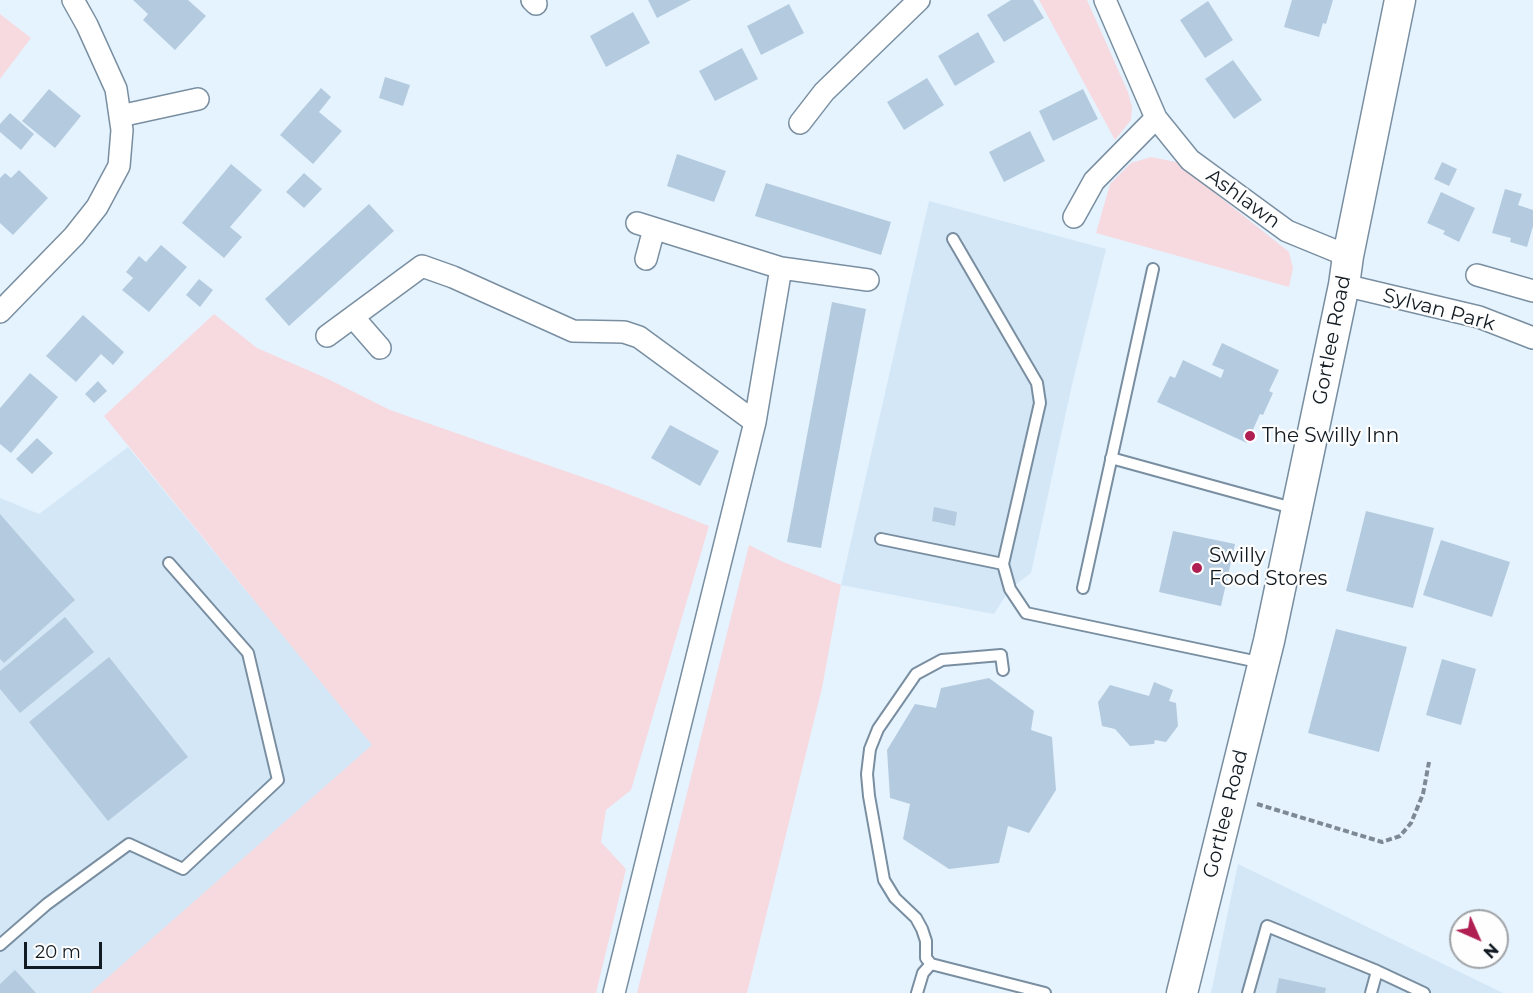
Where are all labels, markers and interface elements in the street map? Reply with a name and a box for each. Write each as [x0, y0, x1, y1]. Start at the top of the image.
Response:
street label: Ashlawn [1201, 164, 1285, 234]
street label: Gortlee Road [1308, 273, 1356, 407]
street label: Sylvan Park [1380, 283, 1498, 337]
place label: The Swilly Inn [1262, 424, 1399, 448]
marker: The Swilly Inn [1243, 429, 1257, 443]
place label: Swilly Food Stores [1209, 544, 1327, 591]
marker: Swilly Food Stores [1190, 561, 1204, 575]
street label: Gortlee Road [1198, 747, 1254, 881]
north arrow [1449, 909, 1509, 969]
scale bar [27, 930, 105, 968]
text: N [1479, 939, 1502, 962]
text: 20 m [35, 941, 81, 963]

